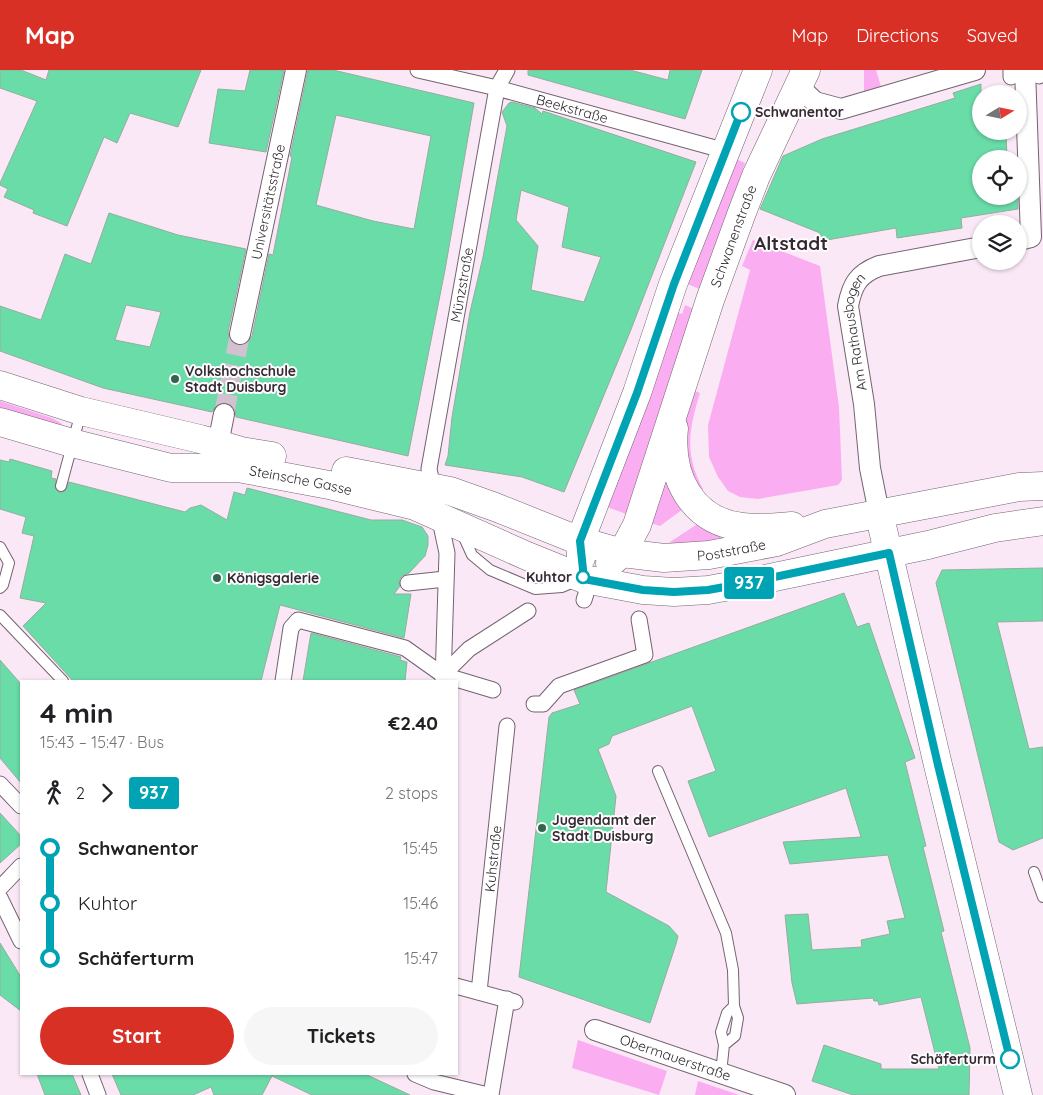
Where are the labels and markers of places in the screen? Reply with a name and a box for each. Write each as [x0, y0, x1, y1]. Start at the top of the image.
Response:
marker: Schwanentor [731, 102, 751, 122]
place label: Schwanentor [755, 103, 844, 121]
place label: Volkshochschule Stadt Duisburg [185, 362, 296, 396]
marker: Volkshochschule Stadt Duisburg [169, 373, 181, 385]
place label: Kuhtor [526, 568, 572, 586]
place label: Königsgalerie [227, 569, 319, 587]
marker: Kuhtor [576, 570, 590, 584]
marker: Königsgalerie [211, 572, 223, 584]
place label: Jugendamt der Stadt Duisburg [552, 811, 656, 845]
marker: Jugendamt der Stadt Duisburg [536, 822, 548, 834]
marker: Schäferturm [1000, 1049, 1020, 1069]
place label: Schäferturm [910, 1050, 996, 1068]

